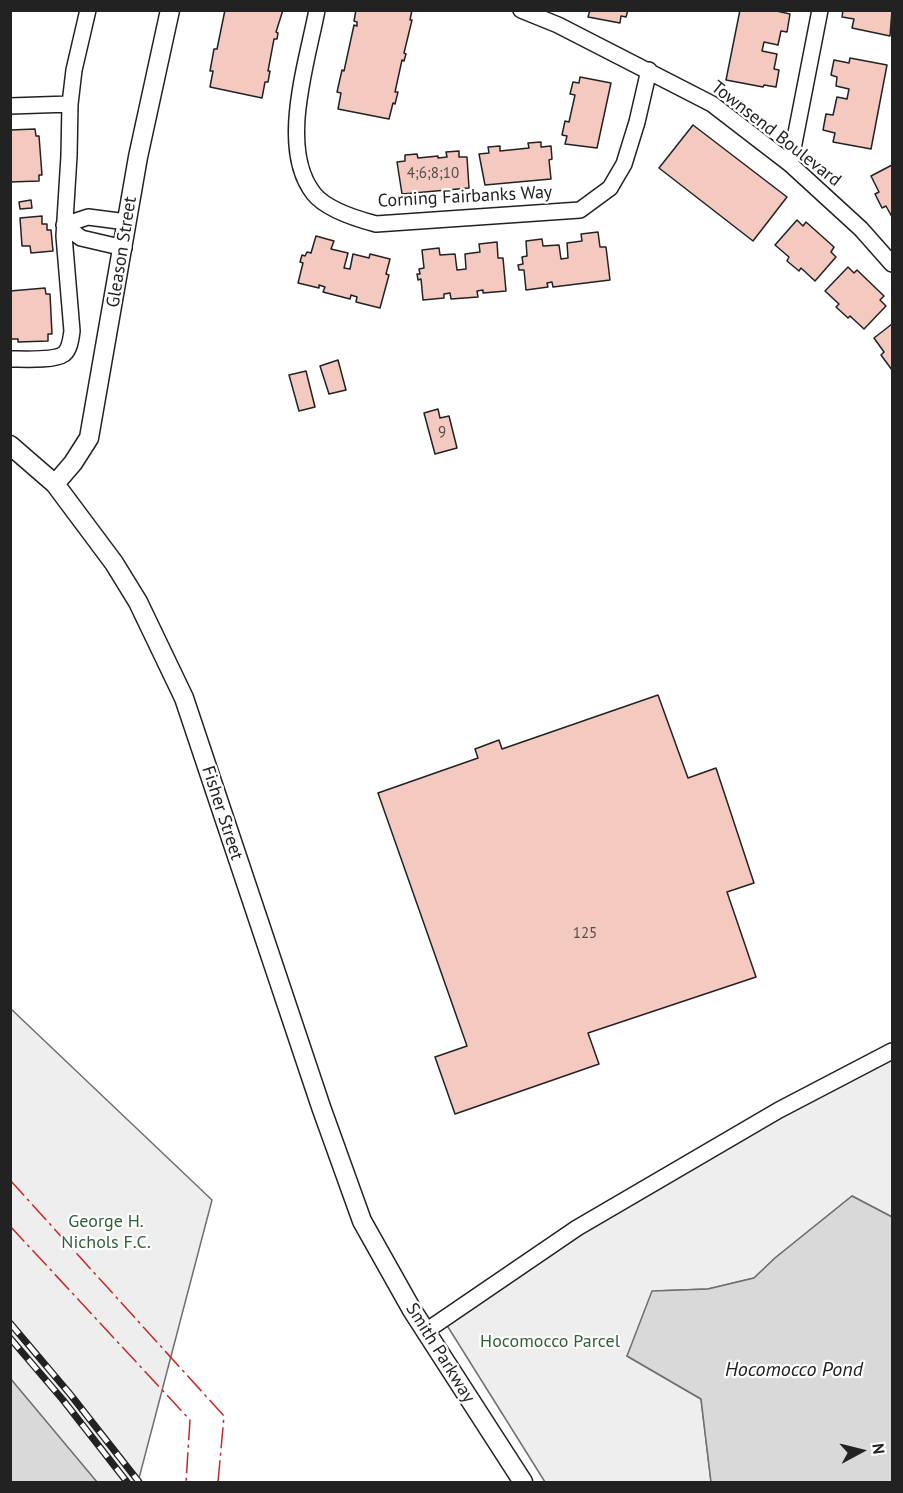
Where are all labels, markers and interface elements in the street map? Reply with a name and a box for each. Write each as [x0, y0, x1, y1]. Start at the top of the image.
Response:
street label: Townsend Boulevard [707, 77, 845, 191]
house number: 4;6;8;10 [407, 165, 459, 183]
street label: Corning Fairbanks Way [377, 182, 553, 212]
street label: Gleason Street [103, 195, 141, 309]
house number: 9 [438, 424, 446, 442]
street label: Fisher Street [197, 763, 247, 863]
house number: 125 [573, 925, 597, 943]
park label: George H. Nichols F.C. [61, 1211, 151, 1254]
street label: Smith Parkway [401, 1299, 479, 1407]
park label: Hocomocco Parcel [480, 1331, 620, 1353]
water label: Hocomocco Pond [725, 1358, 863, 1382]
north arrow [831, 1421, 891, 1481]
text: N [868, 1442, 889, 1455]

